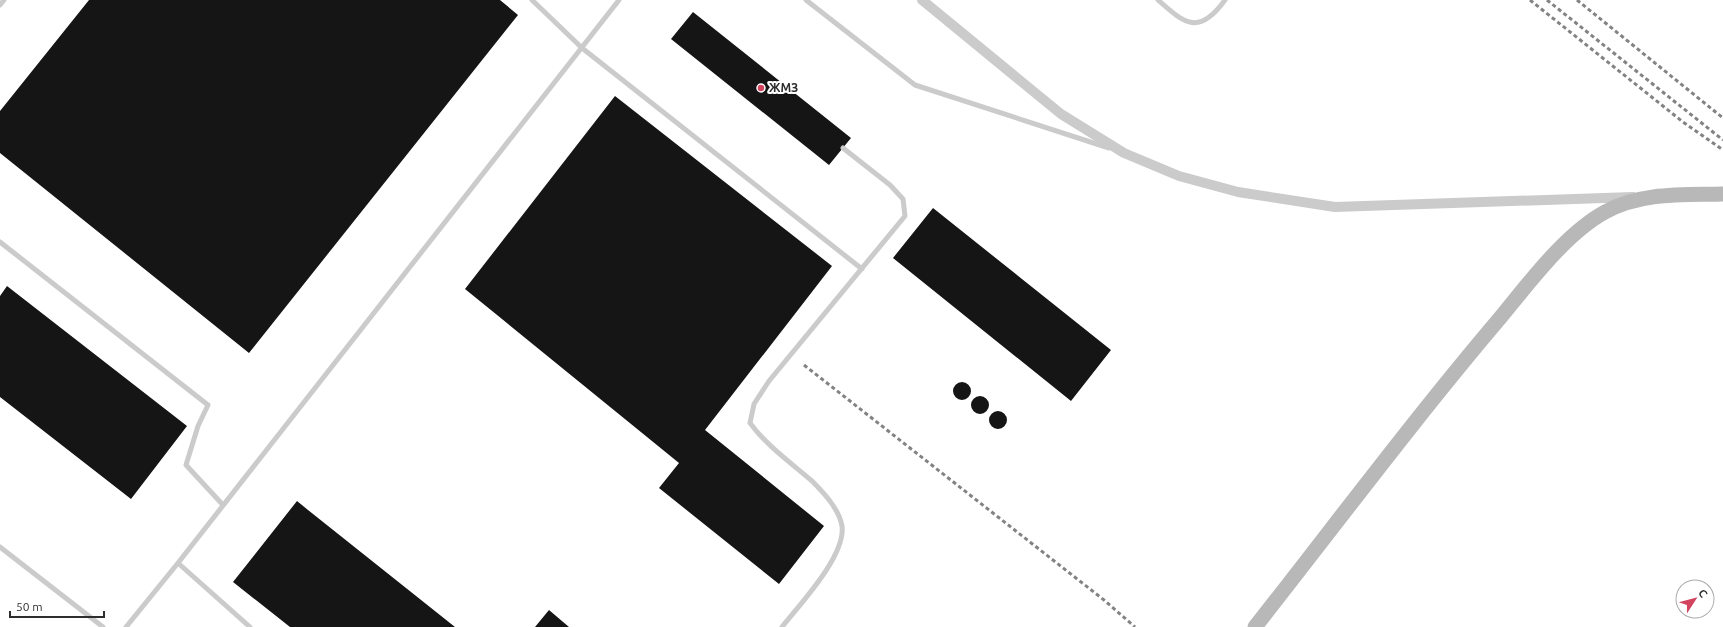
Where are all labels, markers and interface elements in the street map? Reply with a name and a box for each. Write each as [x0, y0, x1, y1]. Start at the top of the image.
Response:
place label: ЖМЗ [769, 81, 798, 94]
marker: ЖМЗ [756, 83, 766, 93]
north arrow [1675, 579, 1715, 619]
text: С [1696, 587, 1710, 599]
scale bar [10, 593, 104, 619]
text: 50 m [16, 600, 43, 613]

